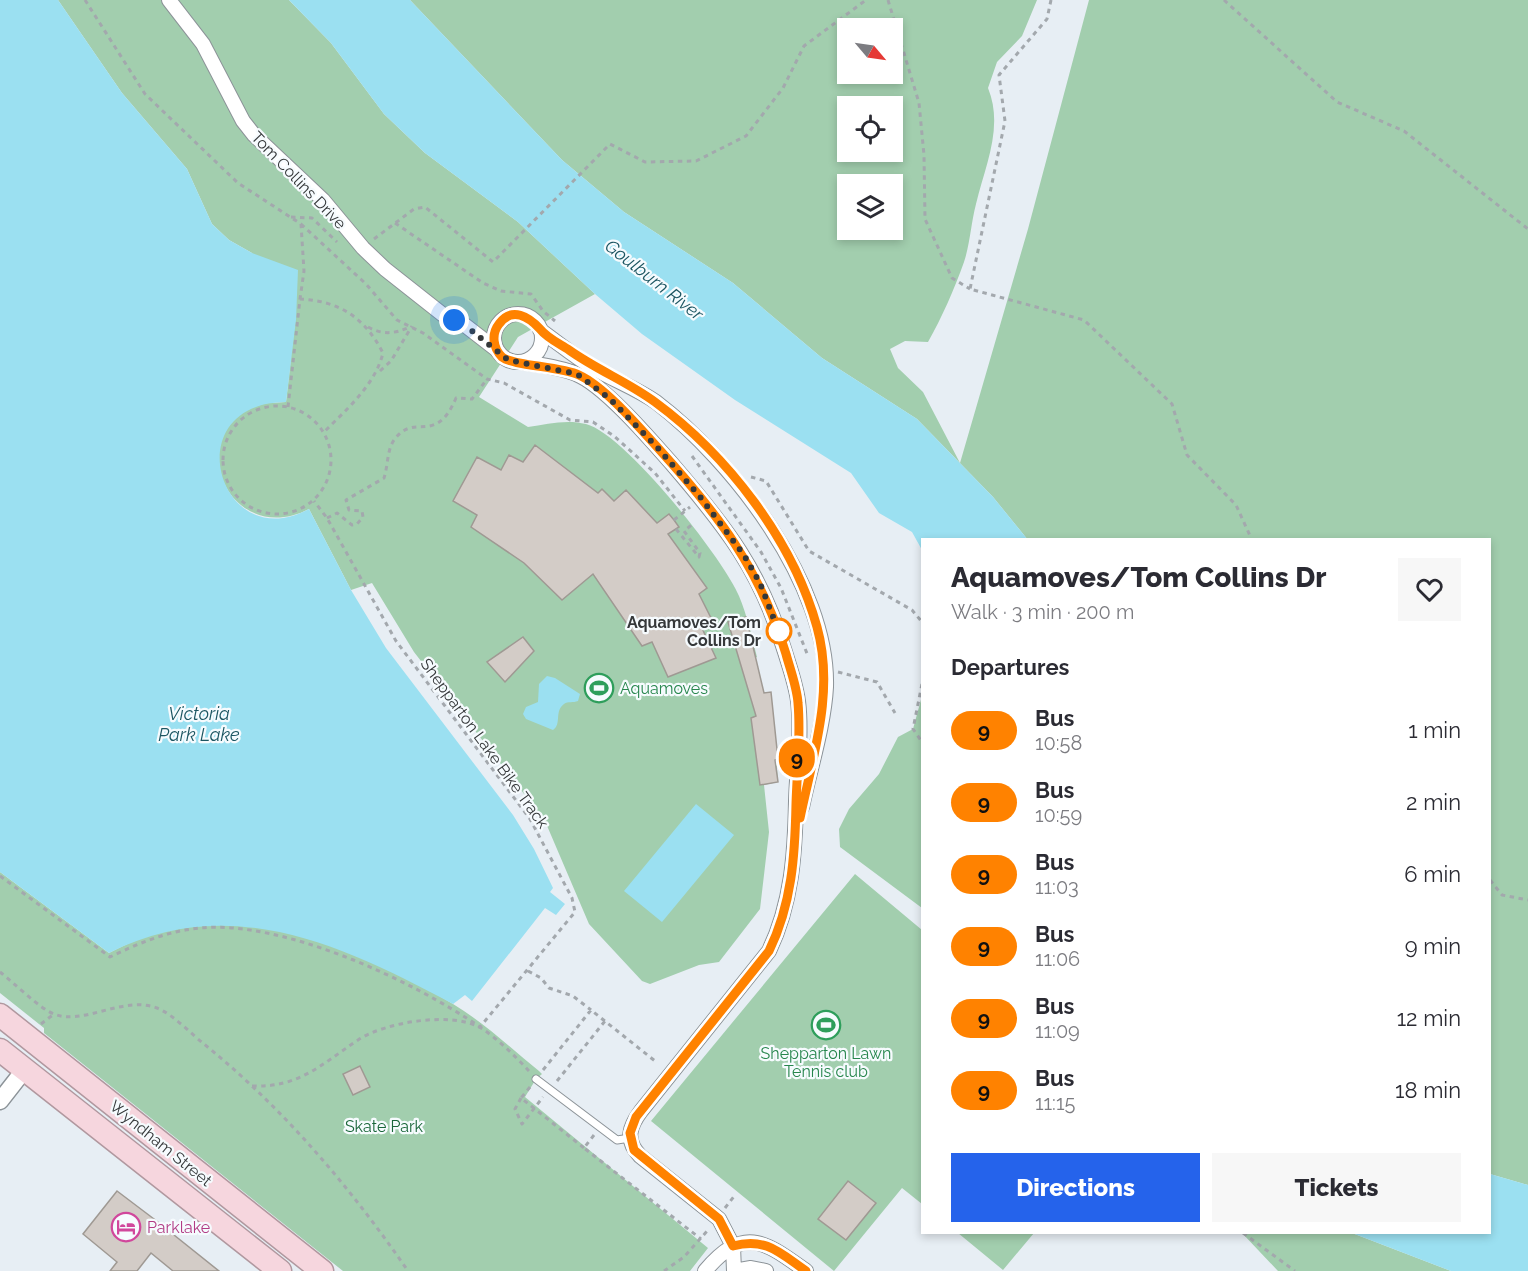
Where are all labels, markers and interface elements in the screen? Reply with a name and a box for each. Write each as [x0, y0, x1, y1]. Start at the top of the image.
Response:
north arrow [837, 18, 903, 84]
map controls [837, 18, 903, 240]
button: locate [837, 96, 903, 162]
street label: Tom Collins Drive [247, 128, 350, 233]
button: layers [837, 174, 903, 240]
water label: Goulburn River [601, 235, 708, 325]
your location [439, 305, 469, 335]
button: heart [1398, 558, 1461, 621]
text: Aquamoves/Tom Collins Dr [951, 561, 1326, 594]
text: Walk · 3 min · 200 m [951, 600, 1134, 624]
place label: Aquamoves/Tom Collins Dr [627, 613, 761, 650]
marker: Aquamoves/Tom Collins Dr [766, 618, 792, 644]
text: Departures [951, 654, 1069, 680]
street label: Shepparton Lake Bike Track [417, 655, 553, 832]
sports icon: Aquamoves [583, 672, 615, 704]
place label: Aquamoves [620, 679, 708, 698]
water label: Victoria Park Lake [158, 703, 240, 745]
text: Bus [1035, 705, 1074, 731]
text: 1 min [1408, 717, 1461, 743]
text: 9 [978, 718, 990, 743]
text: 10:58 [1035, 731, 1082, 755]
line badge: 9 [778, 738, 816, 777]
text: 9 [791, 746, 803, 771]
text: Bus [1035, 777, 1074, 803]
text: 2 min [1406, 789, 1461, 815]
text: 9 [978, 790, 990, 815]
text: 10:59 [1035, 803, 1082, 827]
text: Bus [1035, 849, 1074, 875]
text: 6 min [1404, 861, 1461, 887]
text: 9 [978, 862, 990, 887]
text: 11:03 [1035, 875, 1079, 899]
text: Bus [1035, 921, 1074, 947]
text: 9 min [1405, 933, 1461, 959]
text: 9 [978, 934, 990, 959]
text: 11:06 [1035, 947, 1080, 971]
text: Bus [1035, 993, 1074, 1019]
text: 12 min [1397, 1005, 1461, 1031]
text: 9 [978, 1006, 990, 1031]
sports icon: Shepparton Lawn Tennis club [810, 1009, 842, 1041]
text: 11:09 [1035, 1019, 1080, 1043]
place label: Shepparton Lawn Tennis club [761, 1044, 891, 1081]
text: Bus [1035, 1065, 1074, 1091]
text: 18 min [1395, 1077, 1461, 1103]
text: 9 [978, 1078, 990, 1103]
text: 11:15 [1035, 1091, 1075, 1115]
street label: Wyndham Street [106, 1096, 216, 1191]
park label: Skate Park [345, 1117, 424, 1136]
button: Directions [951, 1153, 1200, 1222]
button: Tickets [1212, 1153, 1461, 1222]
hotel icon: Parklake [110, 1211, 142, 1243]
place label: Parklake [147, 1218, 210, 1237]

